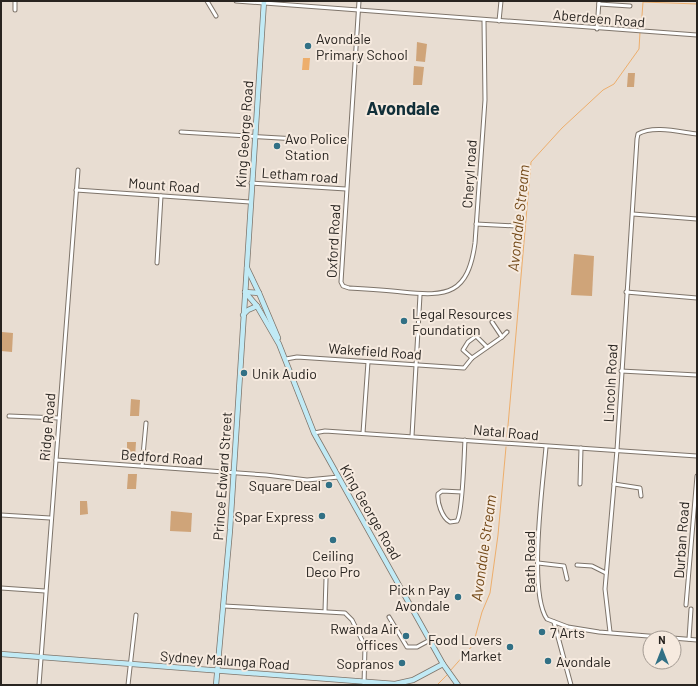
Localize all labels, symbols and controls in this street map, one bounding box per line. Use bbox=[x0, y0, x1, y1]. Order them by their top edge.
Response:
street label: Aberdeen Road bbox=[552, 6, 646, 30]
place label: Avondale Primary School bbox=[316, 30, 408, 63]
marker: Avondale Primary School bbox=[303, 41, 313, 51]
street label: King George Road bbox=[232, 80, 256, 188]
district label: Avondale bbox=[366, 97, 440, 119]
place label: Avo Police Station bbox=[285, 130, 347, 163]
street label: Cheryl road bbox=[458, 139, 480, 209]
marker: Avo Police Station bbox=[272, 141, 282, 151]
street label: Letham road bbox=[261, 164, 339, 186]
water label: Avondale Stream bbox=[503, 164, 533, 272]
street label: Mount Road bbox=[128, 174, 200, 196]
street label: Oxford Road bbox=[323, 204, 343, 278]
place label: Legal Resources Foundation bbox=[412, 305, 512, 338]
marker: Legal Resources Foundation bbox=[399, 316, 409, 326]
street label: Wakefield Road bbox=[328, 339, 422, 363]
street label: Lincoln Road bbox=[599, 343, 621, 423]
place label: Unik Audio bbox=[252, 365, 317, 382]
marker: Unik Audio bbox=[239, 368, 249, 378]
street label: Ridge Road bbox=[36, 392, 58, 462]
street label: Prince Edward Street bbox=[209, 411, 235, 541]
street label: Natal Road bbox=[472, 421, 540, 443]
street label: Bedford Road bbox=[120, 446, 204, 468]
street label: King George Road bbox=[337, 461, 405, 563]
place label: Square Deal bbox=[249, 477, 321, 494]
marker: Square Deal bbox=[324, 480, 334, 490]
water label: Avondale Stream bbox=[467, 494, 499, 602]
street label: Durban Road bbox=[670, 501, 692, 579]
place label: Spar Express bbox=[235, 508, 314, 525]
marker: Spar Express bbox=[317, 511, 327, 521]
street label: Bath Road bbox=[521, 531, 538, 593]
marker: Ceiling Deco Pro bbox=[328, 535, 338, 545]
place label: Ceiling Deco Pro bbox=[306, 547, 360, 580]
place label: Pick n Pay Avondale bbox=[389, 581, 451, 614]
marker: Pick n Pay Avondale bbox=[453, 592, 463, 602]
place label: Rwanda Air offices bbox=[330, 620, 398, 653]
place label: 7 Arts bbox=[550, 624, 585, 641]
marker: 7 Arts bbox=[537, 627, 547, 637]
north arrow bbox=[642, 630, 682, 670]
marker: Rwanda Air offices bbox=[401, 631, 411, 641]
place label: Food Lovers Market bbox=[428, 631, 502, 664]
text: N bbox=[658, 633, 666, 646]
marker: Food Lovers Market bbox=[505, 642, 515, 652]
street label: Sydney Malunga Road bbox=[160, 647, 290, 673]
place label: Avondale bbox=[556, 653, 611, 670]
place label: Sopranos bbox=[336, 655, 394, 672]
marker: Avondale bbox=[543, 656, 553, 666]
marker: Sopranos bbox=[397, 658, 407, 668]

